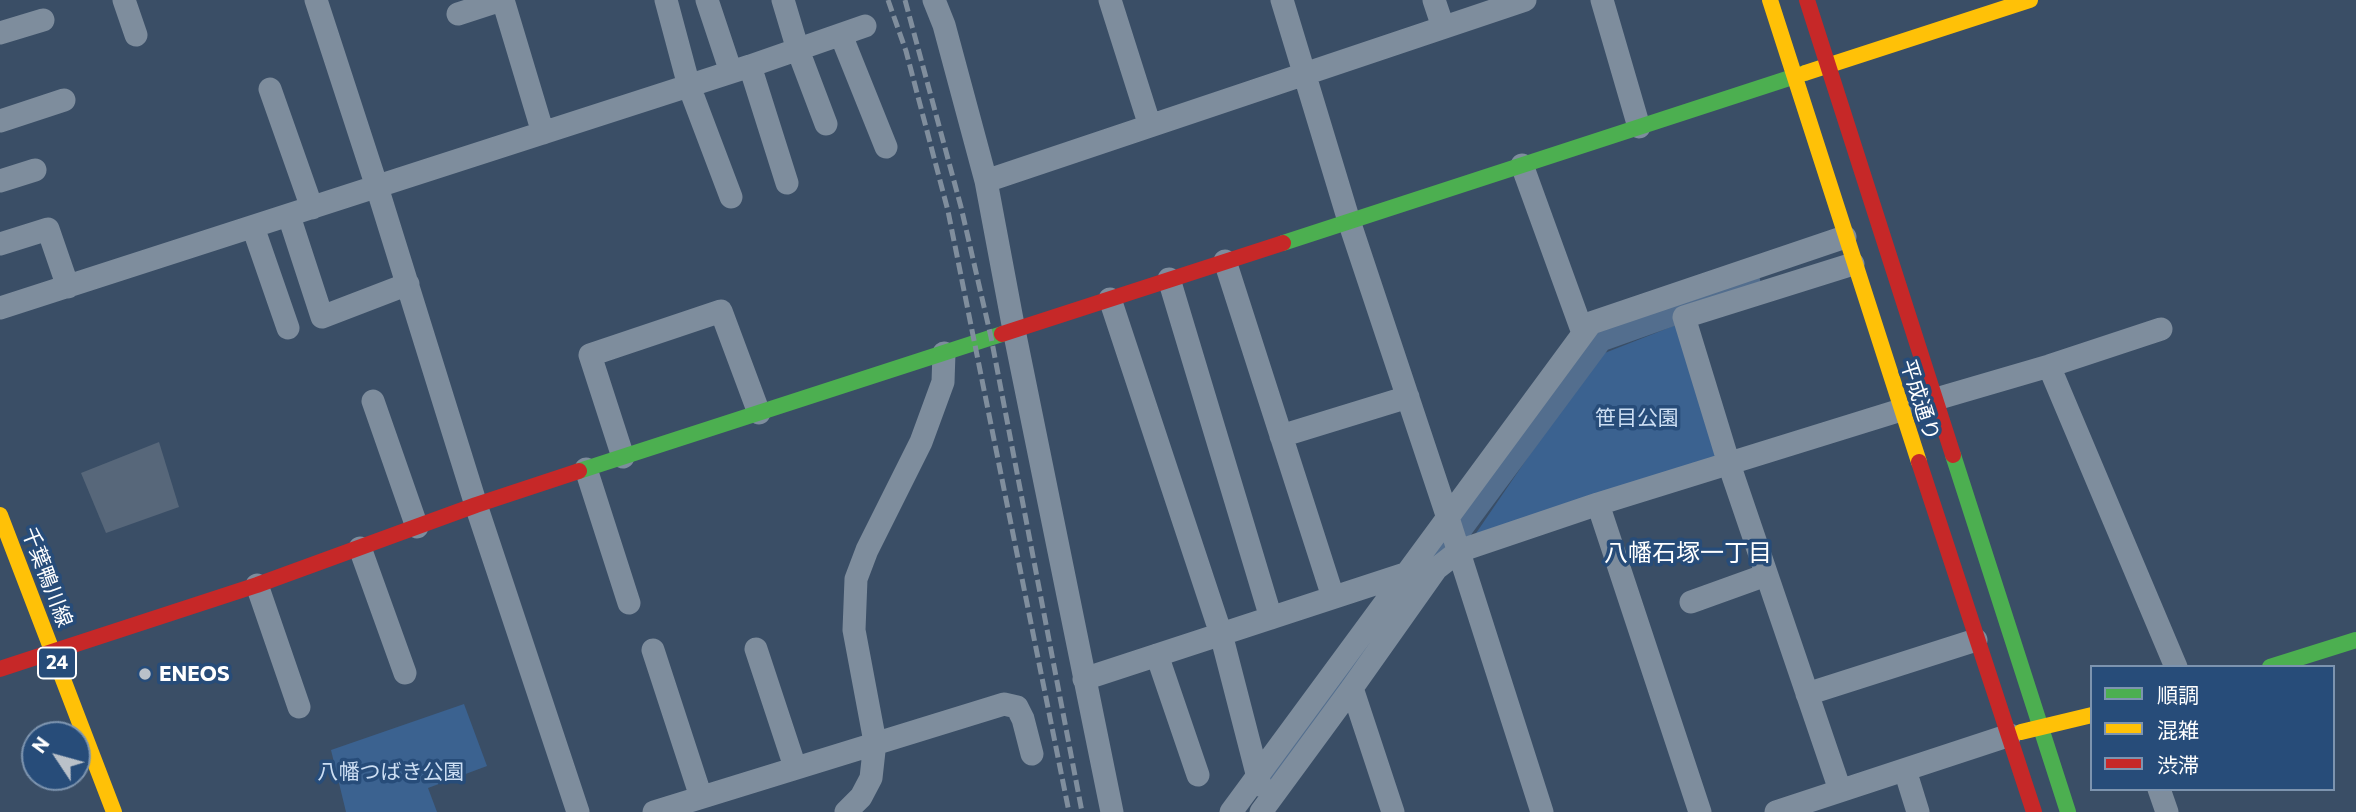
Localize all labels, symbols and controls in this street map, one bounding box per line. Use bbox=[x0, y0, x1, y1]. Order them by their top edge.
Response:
street label: 平成通り bbox=[1895, 356, 1945, 444]
park label: 笹目公園 bbox=[1595, 405, 1679, 431]
street label: 千葉鴨川線 bbox=[16, 523, 78, 631]
district label: 八幡石塚一丁目 bbox=[1604, 539, 1772, 567]
road number: 24 bbox=[38, 648, 76, 678]
place label: ENEOS bbox=[159, 661, 230, 687]
legend bbox=[2090, 665, 2335, 791]
marker: ENEOS bbox=[137, 666, 153, 682]
text: 順調 bbox=[2157, 682, 2199, 707]
text: 混雑 bbox=[2157, 717, 2199, 742]
north arrow bbox=[21, 721, 91, 791]
text: N bbox=[27, 732, 54, 757]
text: 渋滞 bbox=[2157, 752, 2199, 777]
park label: 八幡つばき公園 bbox=[318, 759, 464, 785]

